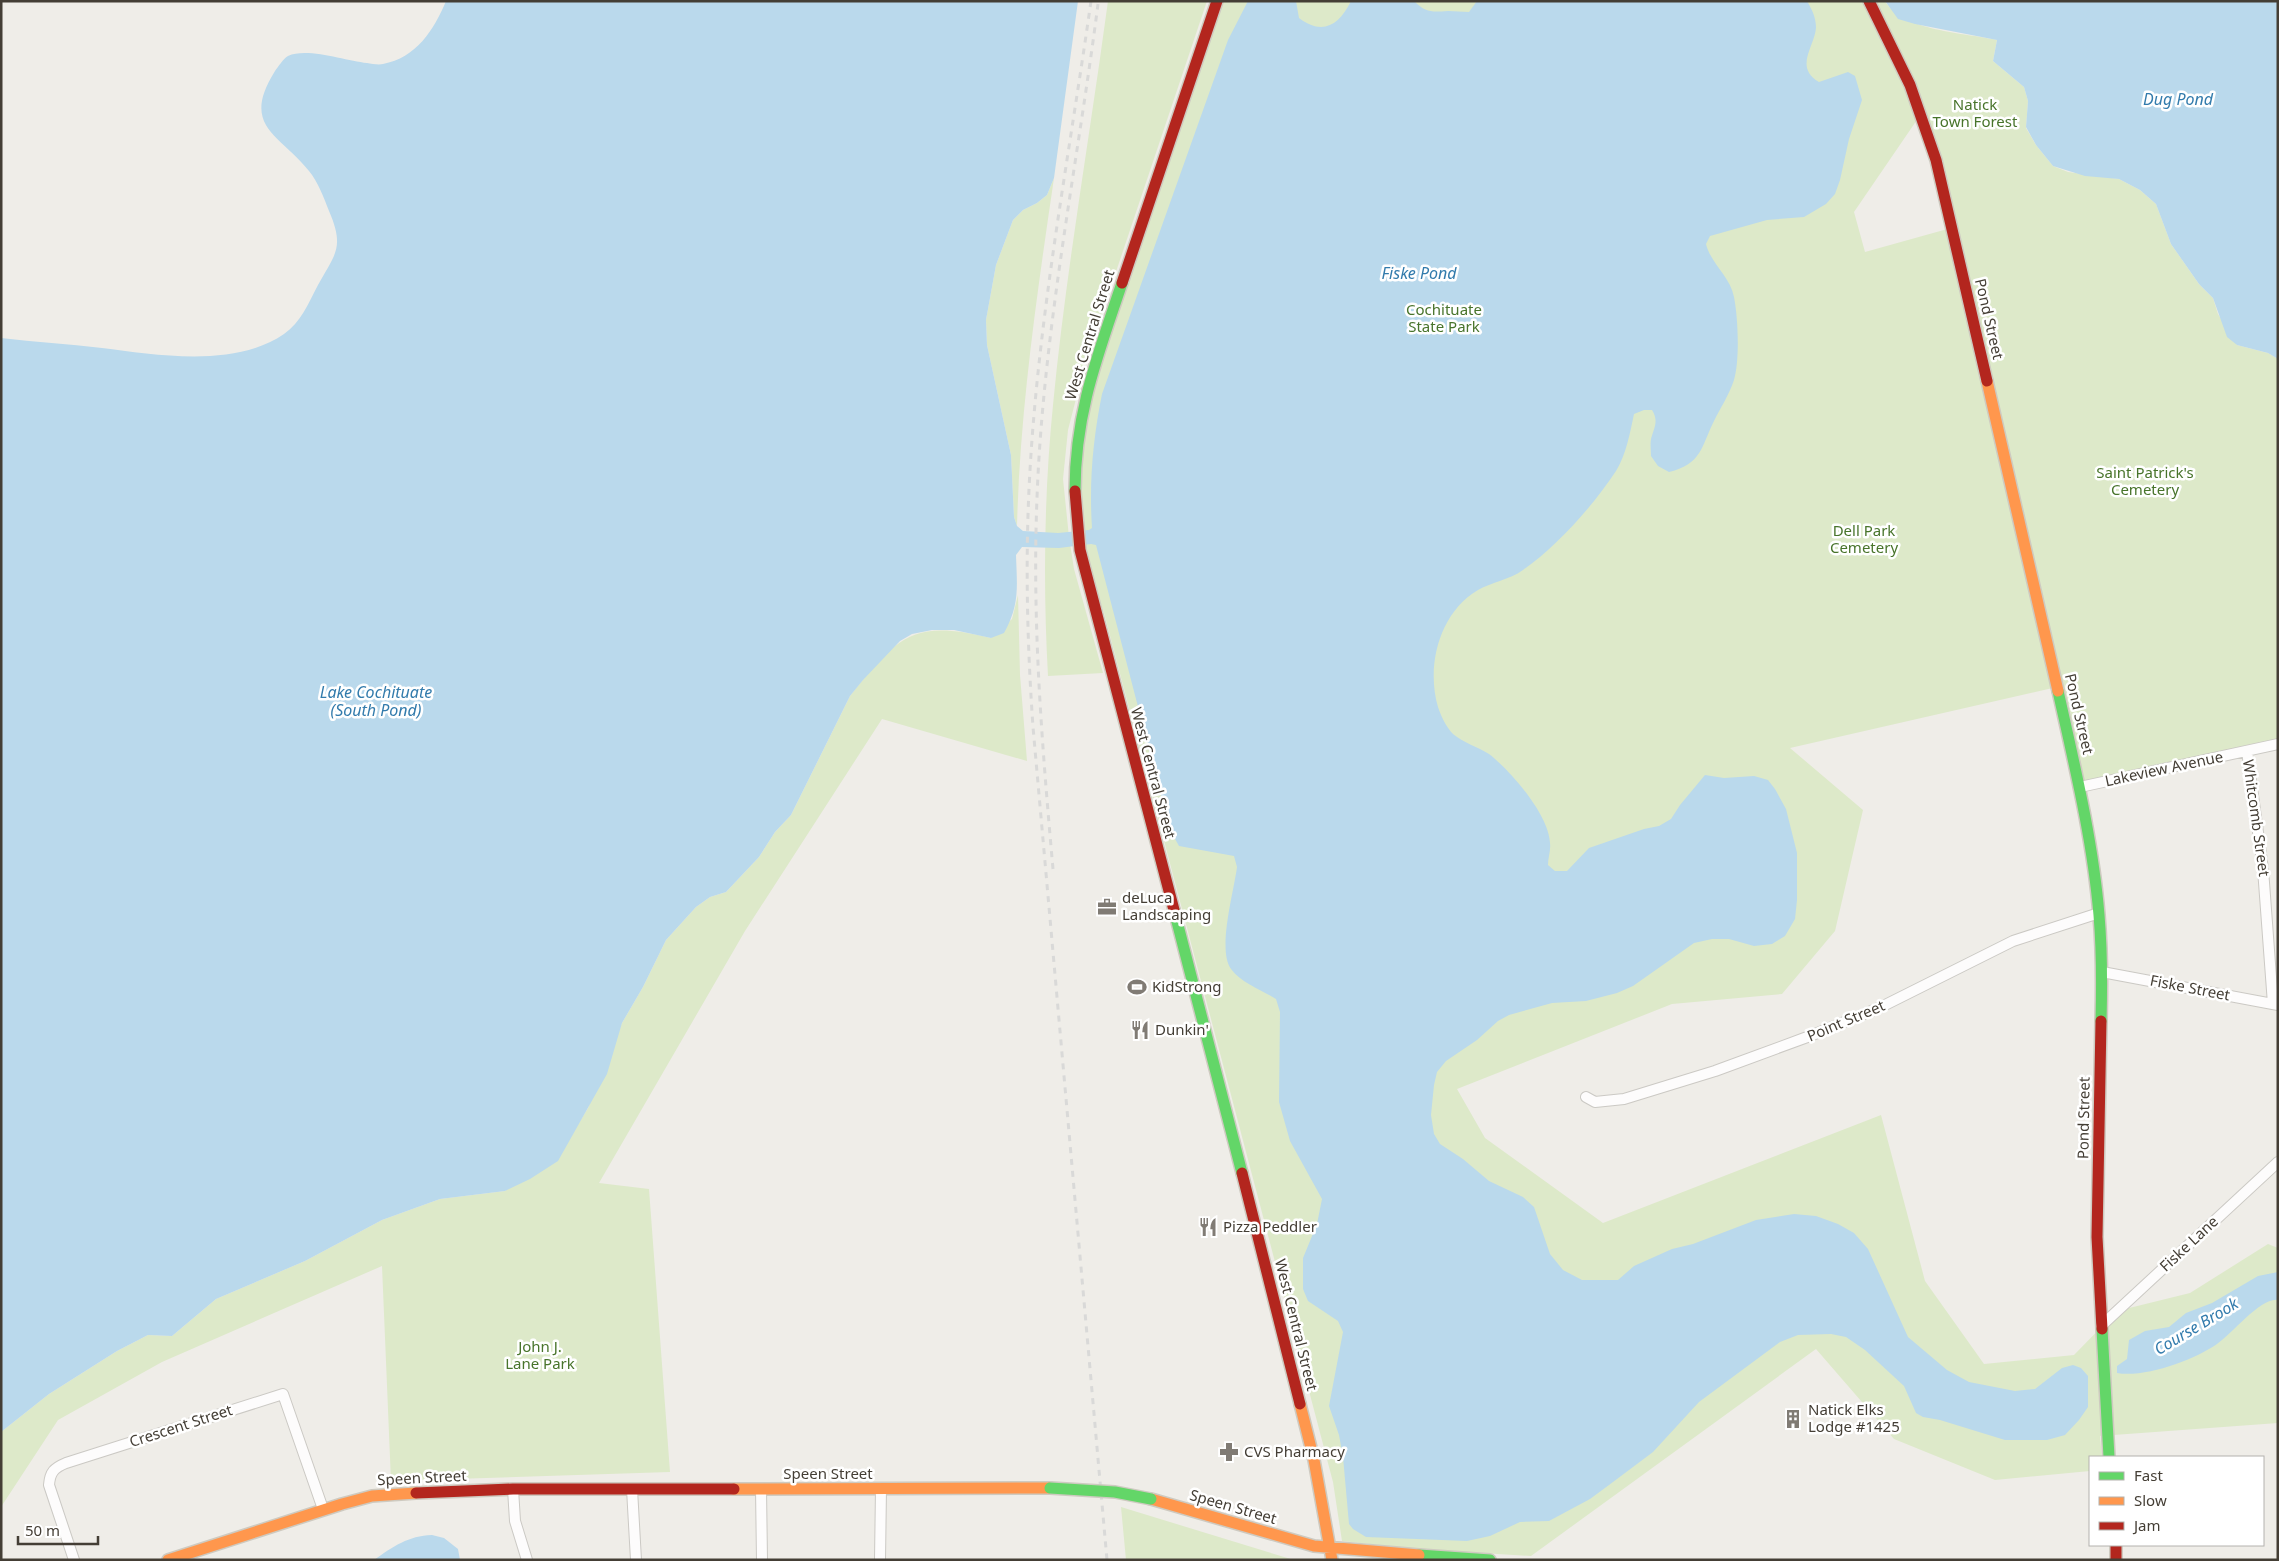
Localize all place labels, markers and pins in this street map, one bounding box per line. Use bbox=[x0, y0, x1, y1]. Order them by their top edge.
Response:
place label: deLuca Landscaping bbox=[1122, 887, 1211, 924]
office icon: deLuca Landscaping bbox=[1096, 896, 1118, 918]
sports icon: KidStrong bbox=[1126, 976, 1148, 998]
place label: KidStrong bbox=[1152, 976, 1222, 996]
restaurant icon: Dunkin' bbox=[1129, 1019, 1151, 1041]
place label: Dunkin' bbox=[1155, 1019, 1209, 1039]
restaurant icon: Pizza Peddler bbox=[1197, 1216, 1219, 1238]
place label: Pizza Peddler bbox=[1223, 1216, 1317, 1236]
place label: Natick Elks Lodge #1425 bbox=[1808, 1399, 1900, 1436]
building icon: Natick Elks Lodge #1425 bbox=[1782, 1408, 1804, 1430]
pharmacy icon: CVS Pharmacy bbox=[1218, 1441, 1240, 1463]
place label: CVS Pharmacy bbox=[1244, 1441, 1345, 1461]

